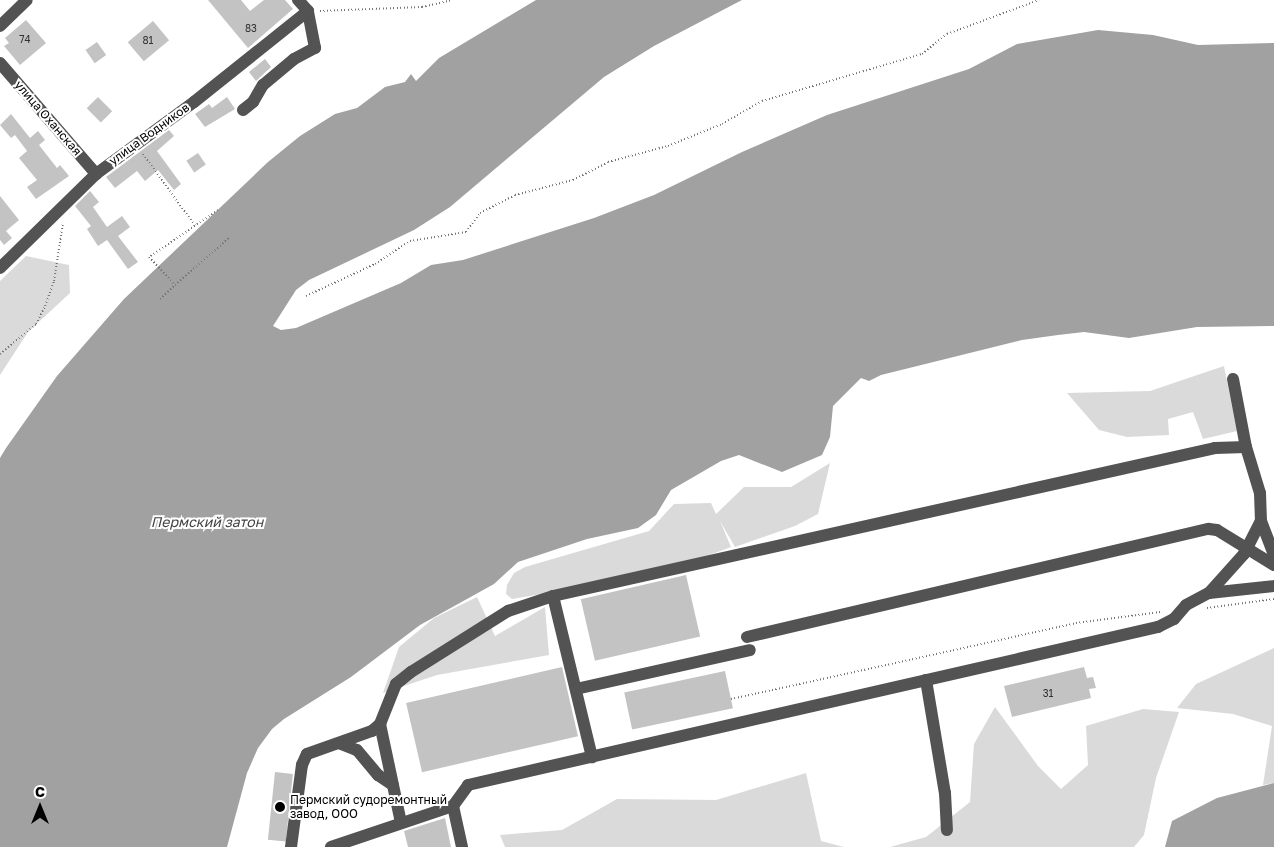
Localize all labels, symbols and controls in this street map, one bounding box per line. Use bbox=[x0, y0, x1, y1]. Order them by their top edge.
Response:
house number: 83 bbox=[245, 23, 257, 35]
house number: 74 bbox=[19, 34, 31, 46]
house number: 81 bbox=[143, 35, 153, 47]
street label: улица Оханская bbox=[12, 78, 84, 158]
street label: улица Водников bbox=[106, 100, 192, 168]
water label: Пермский затон bbox=[151, 514, 263, 530]
house number: 31 bbox=[1043, 688, 1053, 700]
north arrow bbox=[15, 782, 65, 832]
text: С bbox=[35, 783, 45, 800]
place label: Пермский судоремонтный завод, ООО bbox=[290, 793, 447, 821]
marker: Пермский судоремонтный завод, ООО bbox=[274, 801, 286, 813]

